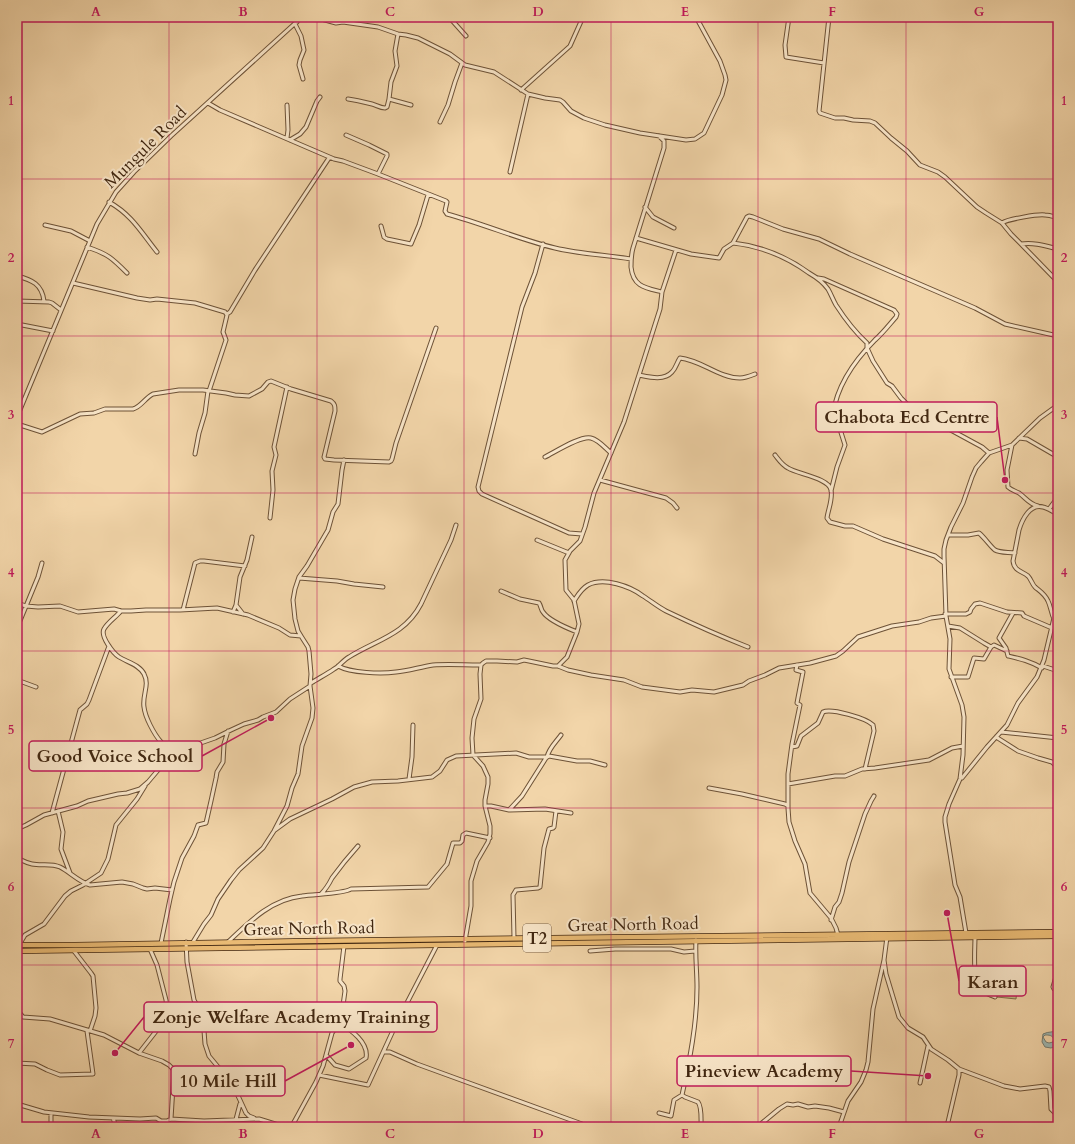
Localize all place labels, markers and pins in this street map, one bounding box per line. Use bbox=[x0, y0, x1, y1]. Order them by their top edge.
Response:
callout: Chabota Ecd Centre bbox=[816, 402, 997, 432]
callout: Good Voice School bbox=[29, 741, 202, 771]
callout: Karan bbox=[959, 966, 1026, 996]
callout: Zonje Welfare Academy Training bbox=[144, 1002, 437, 1032]
callout: Pineview Academy bbox=[677, 1056, 851, 1086]
callout: 10 Mile Hill bbox=[171, 1066, 285, 1096]

